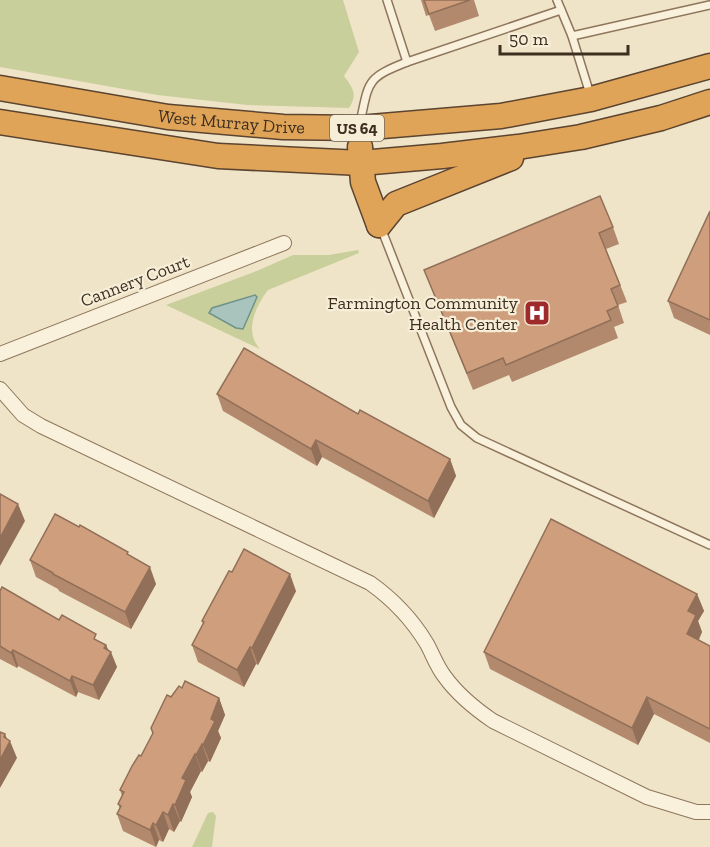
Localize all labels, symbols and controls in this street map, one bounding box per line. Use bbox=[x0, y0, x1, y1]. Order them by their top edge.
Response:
scale bar bbox=[500, 18, 628, 56]
text: 50 m bbox=[509, 28, 549, 50]
street label: West Murray Drive bbox=[156, 104, 305, 138]
road number: US 64 bbox=[330, 115, 384, 141]
street label: Cannery Court bbox=[77, 250, 193, 312]
place label: Farmington Community Health Center bbox=[328, 292, 519, 335]
hospital icon: Farmington Community Health Center bbox=[522, 298, 552, 328]

